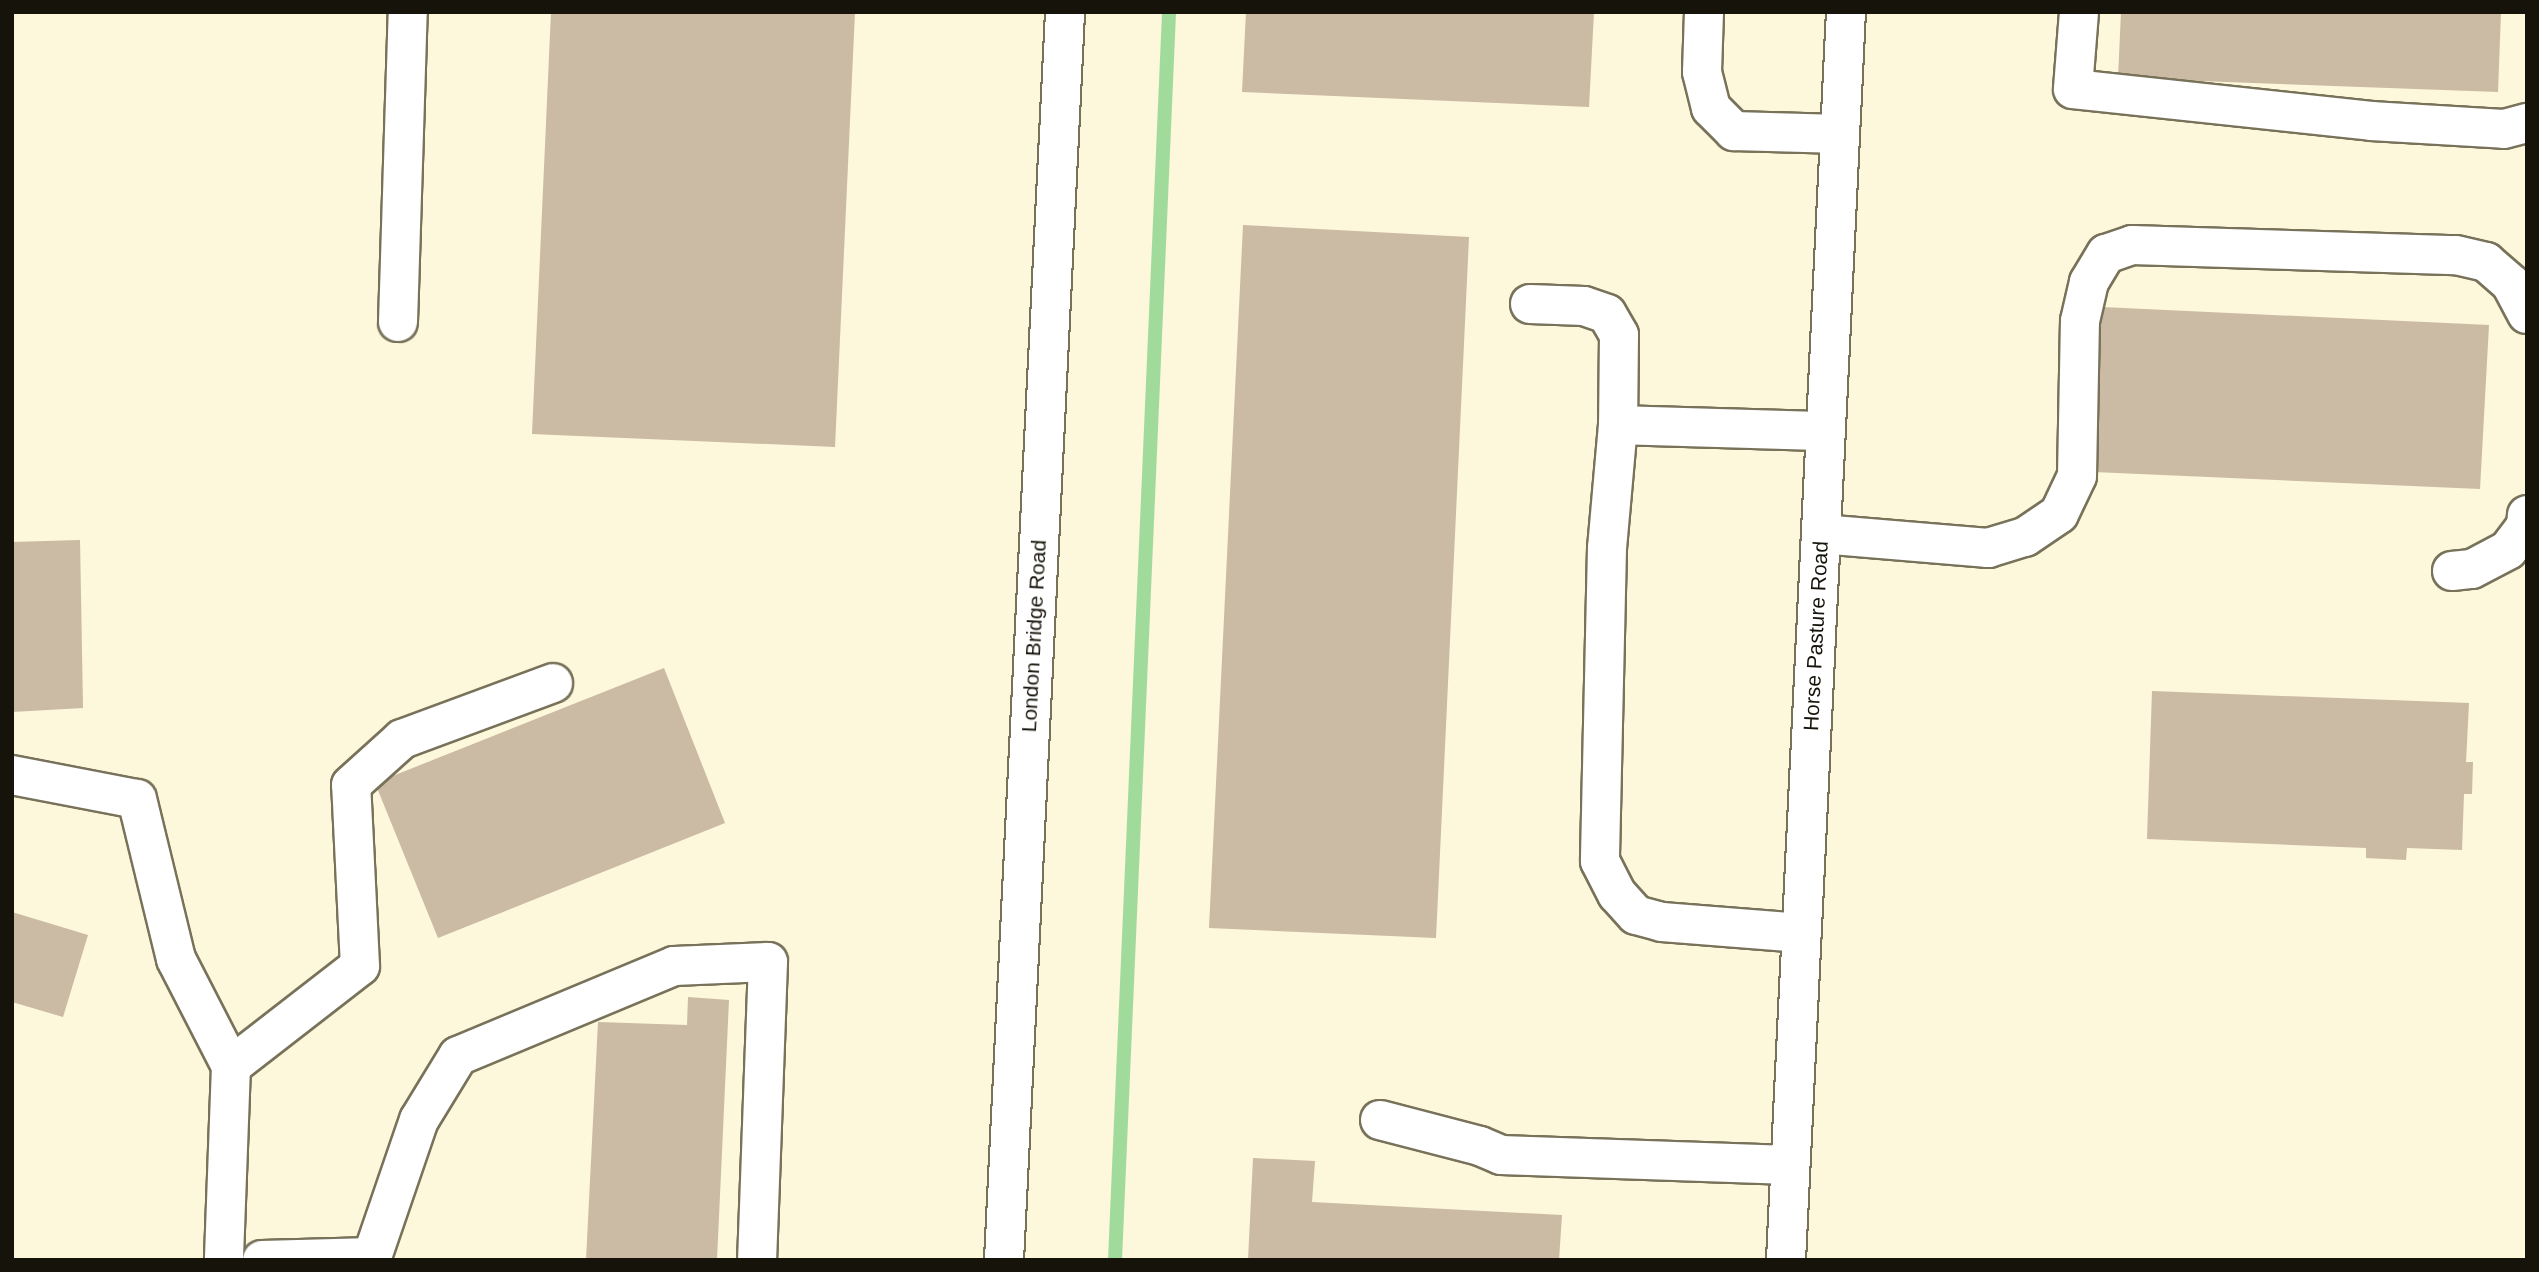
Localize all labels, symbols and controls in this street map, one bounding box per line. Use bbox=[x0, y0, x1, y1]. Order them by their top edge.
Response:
street label: London Bridge Road bbox=[1016, 539, 1052, 733]
street label: Horse Pasture Road bbox=[1798, 540, 1834, 732]

